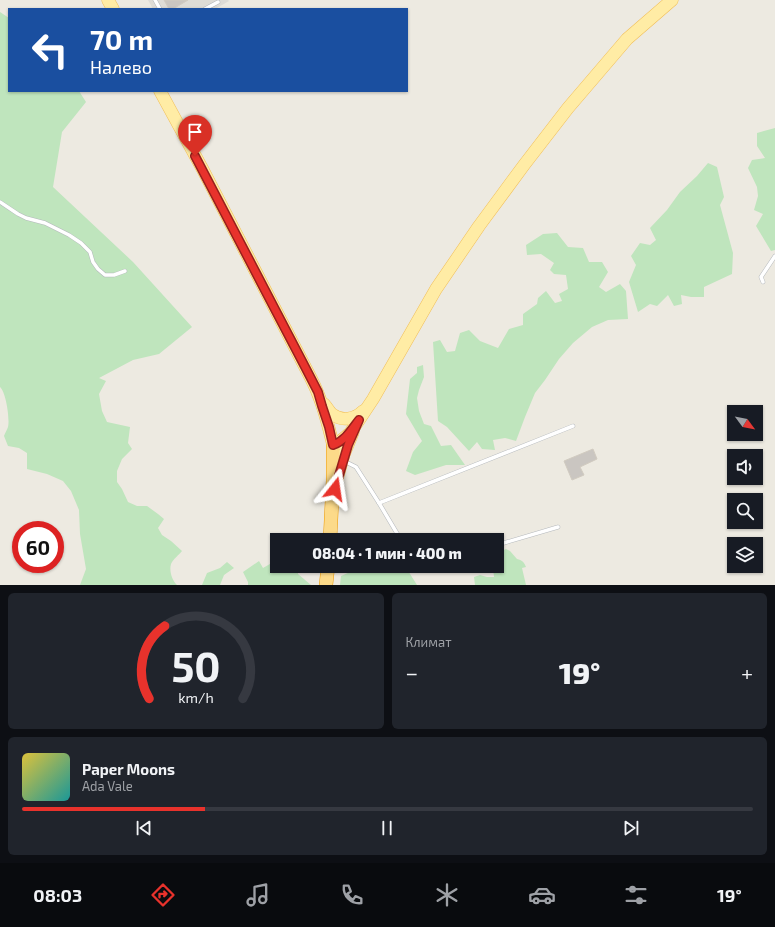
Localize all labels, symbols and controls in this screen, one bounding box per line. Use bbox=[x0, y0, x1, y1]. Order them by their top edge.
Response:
text: 70 m bbox=[90, 22, 153, 56]
icon: left bbox=[24, 24, 76, 76]
text: Налево bbox=[90, 56, 152, 78]
pin bbox=[178, 115, 212, 156]
icon: arrive bbox=[184, 121, 206, 143]
north arrow bbox=[727, 405, 763, 441]
map controls bbox=[727, 405, 763, 573]
button: sound bbox=[727, 449, 763, 485]
position arrow bbox=[314, 468, 356, 510]
button: search bbox=[727, 493, 763, 529]
speed limit sign: 60 bbox=[12, 521, 64, 573]
button: layers bbox=[727, 537, 763, 573]
text: 08:04 · 1 мин · 400 m bbox=[312, 544, 462, 562]
text: Климат bbox=[406, 634, 452, 650]
text: 50 bbox=[171, 640, 220, 690]
text: 19° bbox=[559, 654, 600, 690]
text: − bbox=[406, 659, 418, 685]
text: + bbox=[741, 659, 753, 685]
text: km/h bbox=[178, 689, 213, 706]
text: Paper Moons bbox=[82, 760, 175, 778]
text: Ada Vale bbox=[82, 778, 133, 794]
icon: previous bbox=[133, 817, 155, 839]
icon: pause bbox=[376, 817, 398, 839]
icon: next bbox=[620, 817, 642, 839]
icon: directions bbox=[149, 881, 177, 909]
icon: music bbox=[244, 881, 272, 909]
icon: phone bbox=[338, 881, 366, 909]
icon: climate bbox=[433, 881, 461, 909]
icon: car bbox=[528, 881, 556, 909]
icon: filters bbox=[622, 881, 650, 909]
text: 08:03 bbox=[33, 884, 82, 906]
text: 19° bbox=[717, 884, 742, 906]

